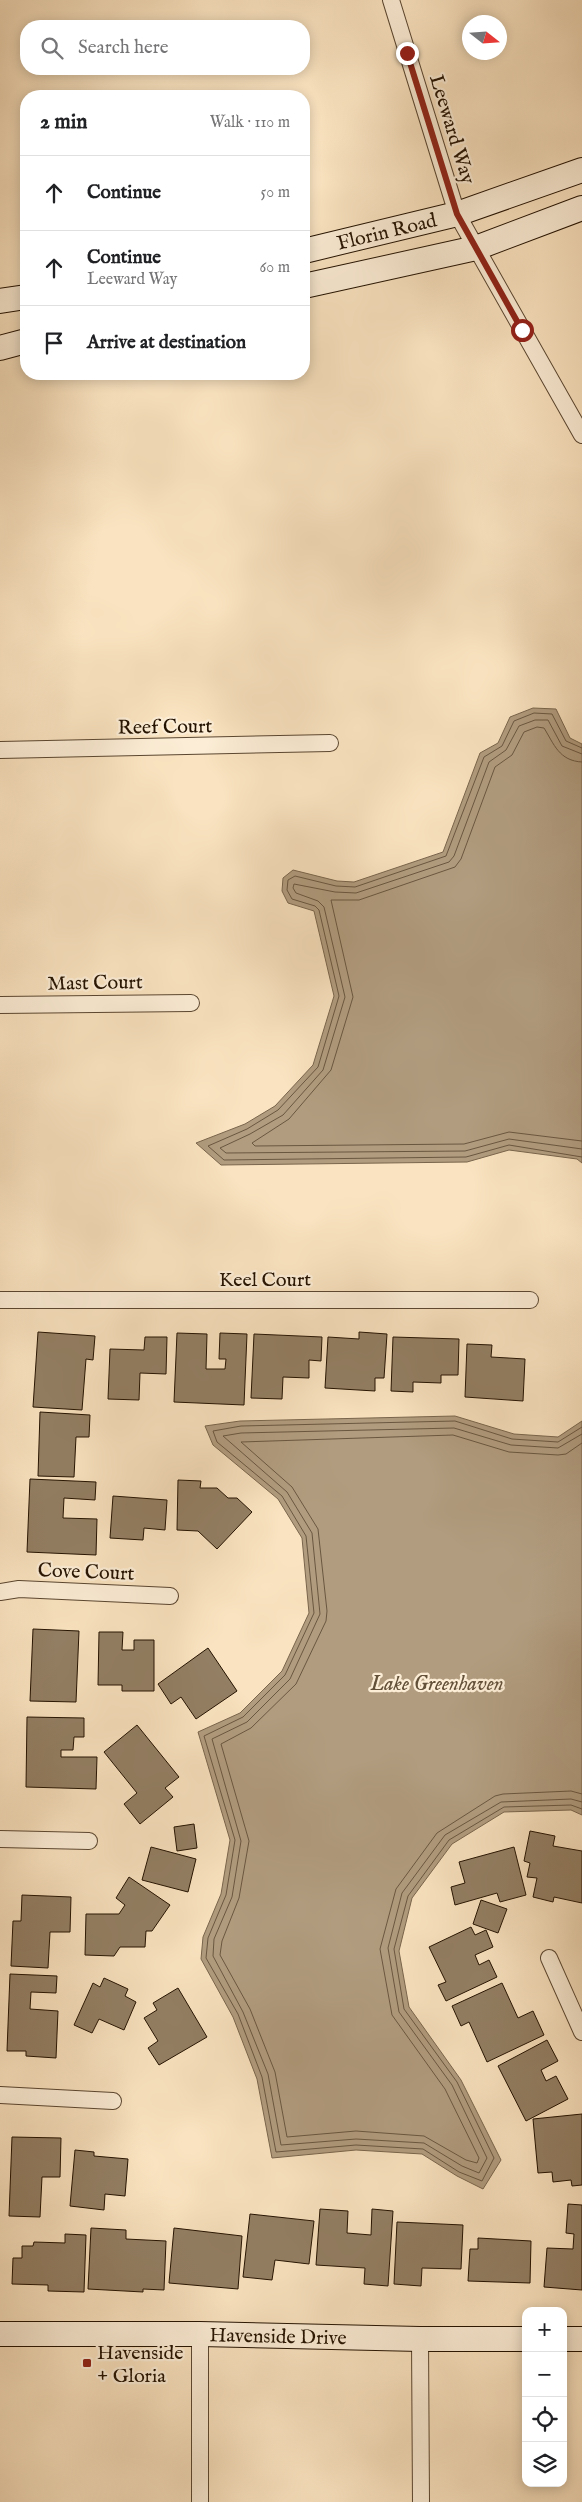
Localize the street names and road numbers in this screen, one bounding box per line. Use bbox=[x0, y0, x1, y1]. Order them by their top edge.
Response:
street label: Leeward Way bbox=[423, 72, 480, 187]
street label: Florin Road bbox=[335, 208, 440, 257]
street label: Reef Court bbox=[117, 714, 213, 741]
street label: Mast Court bbox=[47, 970, 143, 997]
street label: Keel Court bbox=[219, 1268, 311, 1293]
street label: Cove Court bbox=[37, 1558, 135, 1587]
street label: Havenside Drive bbox=[209, 2323, 347, 2351]

